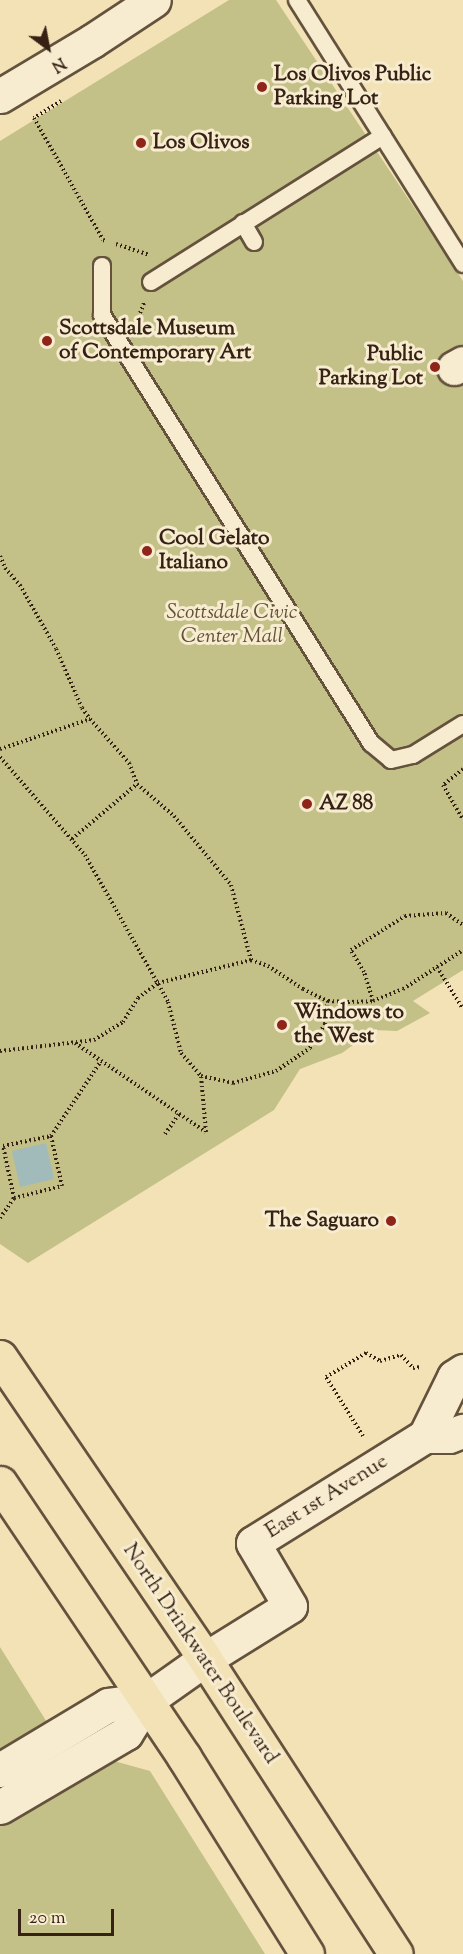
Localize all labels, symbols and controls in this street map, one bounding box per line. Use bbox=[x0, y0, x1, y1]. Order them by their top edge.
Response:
north arrow bbox=[18, 18, 78, 78]
text: N bbox=[46, 51, 69, 77]
place label: Los Olivos Public Parking Lot bbox=[274, 62, 431, 112]
marker: Los Olivos Public Parking Lot bbox=[255, 80, 269, 94]
place label: Los Olivos bbox=[153, 130, 250, 156]
marker: Los Olivos bbox=[134, 136, 148, 150]
place label: Scottsdale Museum of Contemporary Art bbox=[59, 316, 251, 366]
marker: Scottsdale Museum of Contemporary Art bbox=[40, 334, 54, 348]
place label: Public Parking Lot bbox=[319, 342, 423, 392]
marker: Public Parking Lot bbox=[428, 360, 442, 374]
place label: Cool Gelato Italiano bbox=[159, 526, 269, 576]
marker: Cool Gelato Italiano bbox=[140, 544, 154, 558]
park label: Scottsdale Civic Center Mall bbox=[166, 600, 298, 650]
place label: AZ 88 bbox=[319, 791, 373, 817]
marker: AZ 88 bbox=[300, 797, 314, 811]
place label: Windows to the West bbox=[294, 1000, 404, 1050]
marker: Windows to the West bbox=[275, 1018, 289, 1032]
place label: The Saguaro bbox=[265, 1208, 379, 1234]
marker: The Saguaro bbox=[384, 1214, 398, 1228]
street label: East 1st Avenue bbox=[261, 1449, 393, 1545]
street label: North Drinkwater Boulevard bbox=[117, 1539, 283, 1769]
scale bar bbox=[21, 1897, 117, 1935]
text: 20 m bbox=[29, 1906, 66, 1932]

